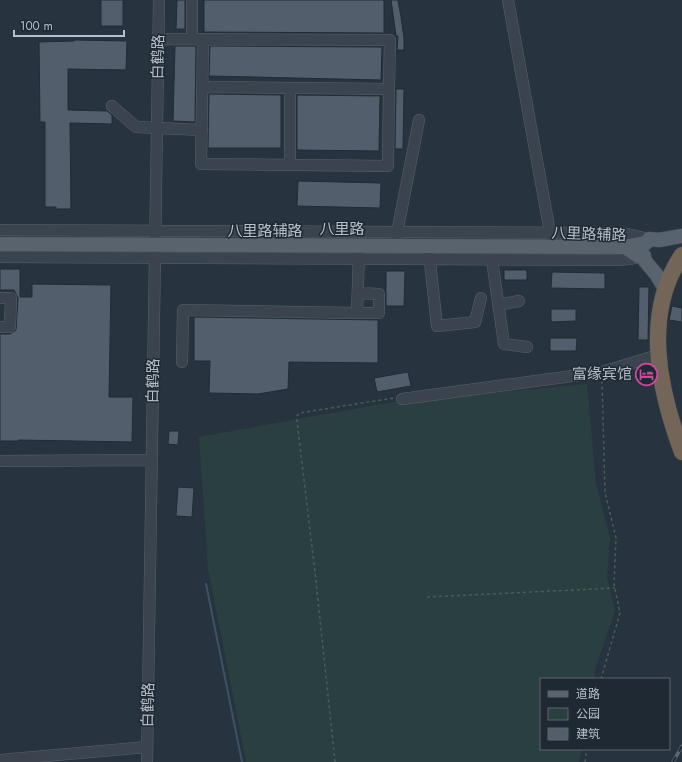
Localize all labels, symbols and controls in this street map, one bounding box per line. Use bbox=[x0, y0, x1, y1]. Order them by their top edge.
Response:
scale bar bbox=[14, 12, 124, 38]
text: 100 m bbox=[20, 17, 53, 35]
street label: 白鹤路 bbox=[147, 34, 169, 80]
street label: 八里路 bbox=[319, 218, 365, 240]
street label: 八里路辅路 bbox=[227, 220, 303, 242]
street label: 八里路辅路 bbox=[551, 222, 627, 246]
street label: 白鹤路 bbox=[142, 358, 164, 404]
hotel icon: 富缘宾馆 bbox=[634, 361, 660, 387]
place label: 富缘宾馆 bbox=[572, 363, 632, 385]
legend bbox=[540, 678, 670, 750]
street label: 白鹤路 bbox=[137, 682, 159, 728]
text: 道路 bbox=[576, 685, 600, 703]
text: 公园 bbox=[576, 705, 600, 723]
text: 建筑 bbox=[576, 725, 600, 743]

